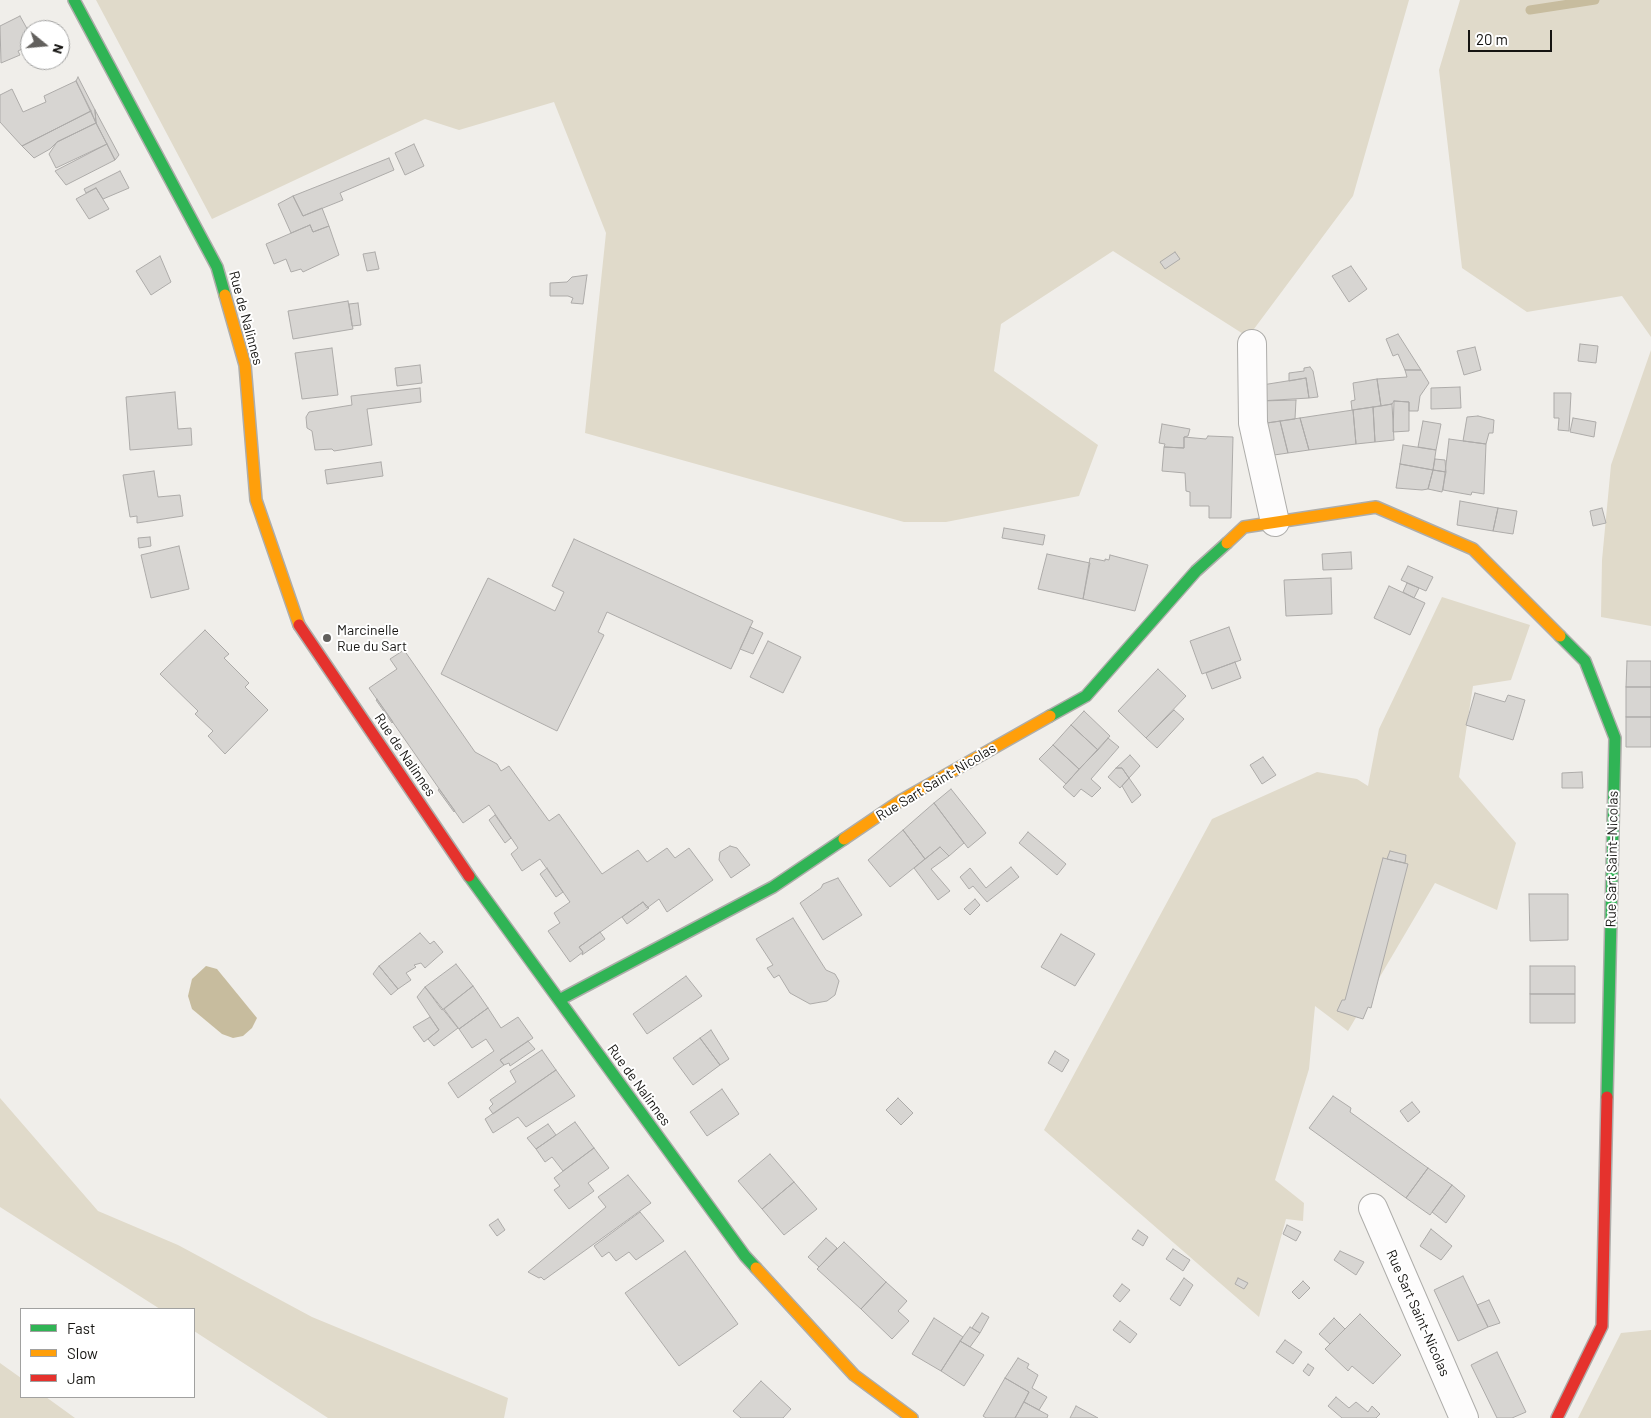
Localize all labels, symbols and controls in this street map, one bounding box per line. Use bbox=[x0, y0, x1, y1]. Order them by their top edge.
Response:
north arrow bbox=[20, 20, 70, 70]
scale bar bbox=[1471, 20, 1555, 52]
text: 20 m bbox=[1476, 30, 1508, 48]
text: N bbox=[49, 42, 68, 56]
street label: Rue de Nalinnes bbox=[225, 269, 267, 367]
place label: Marcinelle Rue du Sart bbox=[337, 622, 407, 654]
marker: Marcinelle Rue du Sart bbox=[321, 632, 333, 644]
street label: Rue de Nalinnes bbox=[371, 710, 439, 800]
street label: Rue Sart Saint-Nicolas bbox=[873, 740, 999, 824]
street label: Rue Sart Saint-Nicolas bbox=[1602, 791, 1622, 927]
street label: Rue de Nalinnes bbox=[604, 1041, 674, 1129]
street label: Rue Sart Saint-Nicolas bbox=[1383, 1247, 1453, 1379]
legend bbox=[20, 1308, 195, 1398]
text: Fast bbox=[67, 1319, 95, 1337]
text: Slow bbox=[67, 1344, 98, 1362]
text: Jam bbox=[67, 1369, 96, 1387]

